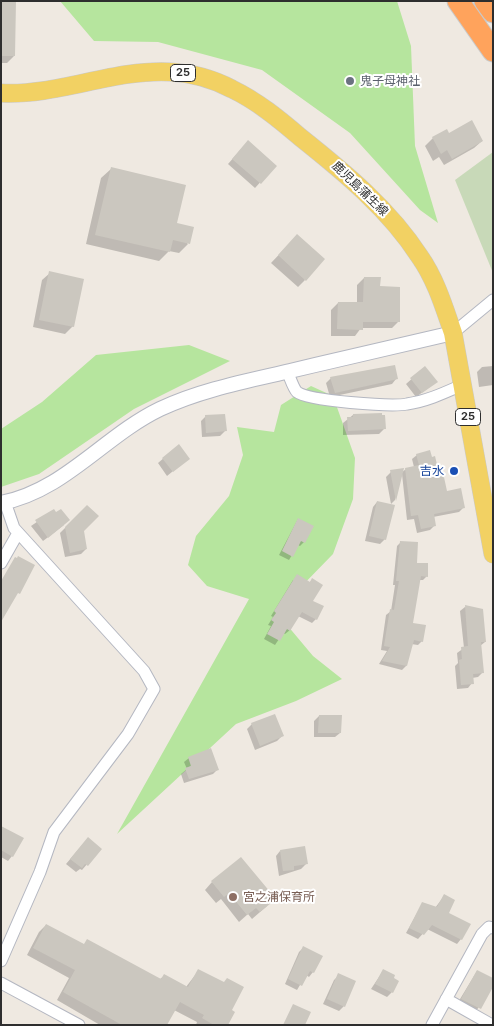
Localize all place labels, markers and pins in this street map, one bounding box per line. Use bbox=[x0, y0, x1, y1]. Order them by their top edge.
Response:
place label: 鬼子母神社 bbox=[360, 74, 420, 88]
marker: 鬼子母神社 bbox=[344, 75, 356, 87]
place label: 吉水 bbox=[420, 464, 444, 478]
marker: 吉水 bbox=[448, 465, 460, 477]
place label: 宮之浦保育所 bbox=[243, 890, 315, 904]
marker: 宮之浦保育所 bbox=[227, 891, 239, 903]

